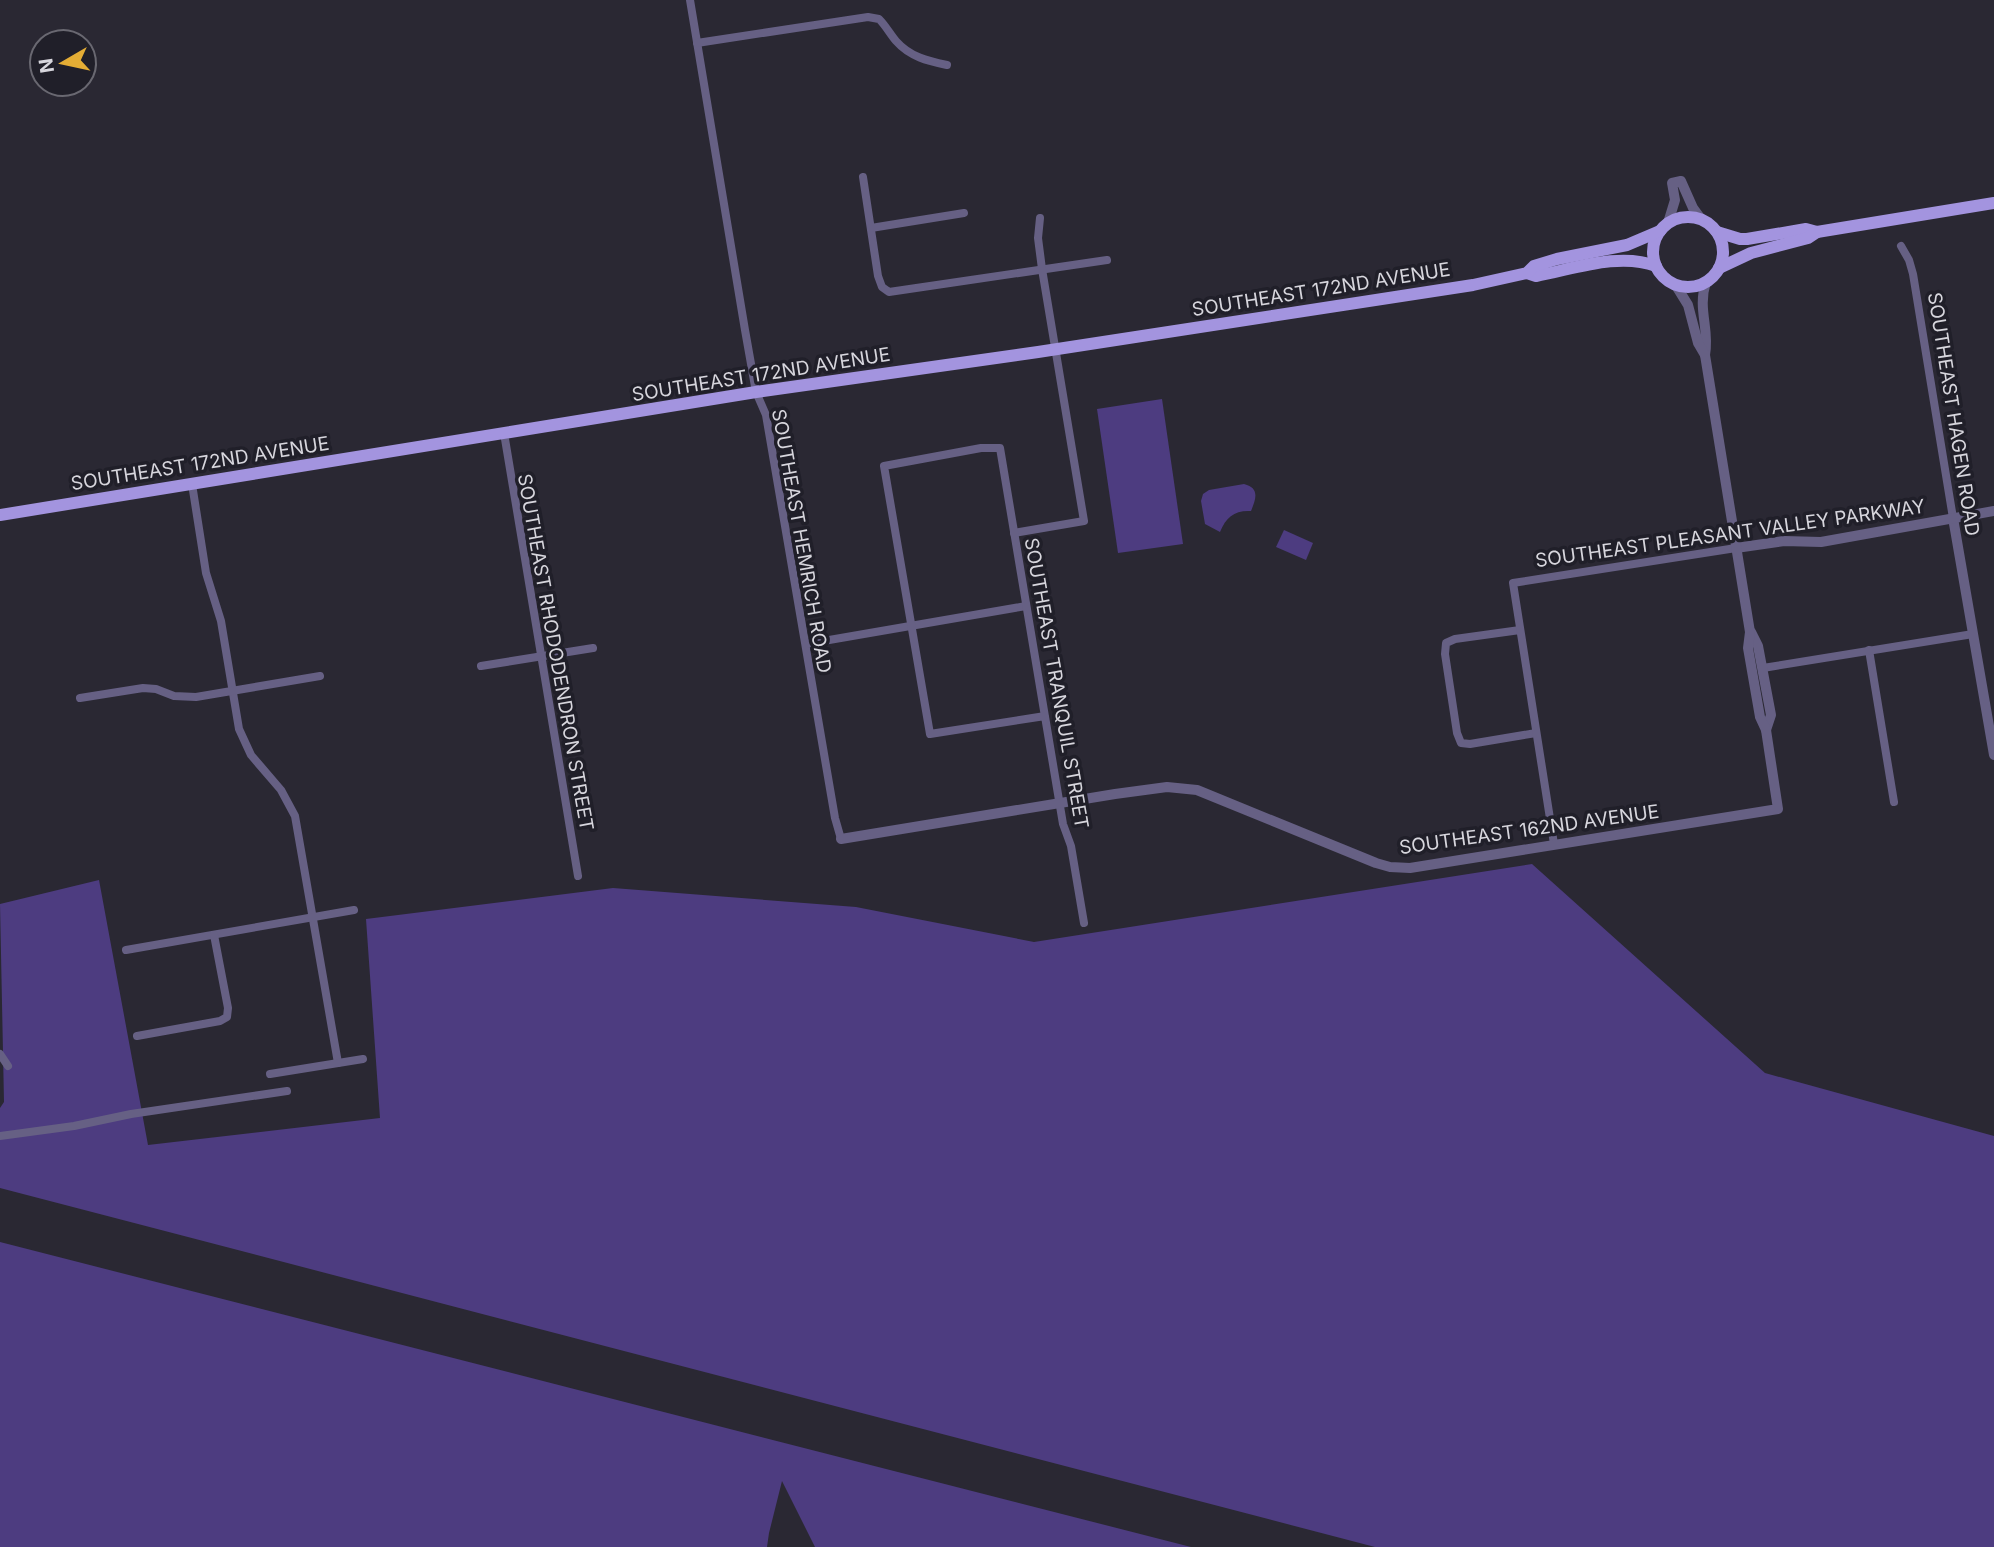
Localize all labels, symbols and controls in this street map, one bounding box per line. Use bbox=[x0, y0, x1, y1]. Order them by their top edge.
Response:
north arrow bbox=[28, 28, 98, 98]
text: N bbox=[34, 57, 59, 75]
street label: SOUTHEAST 172ND AVENUE bbox=[1190, 258, 1452, 321]
street label: SOUTHEAST HAGEN ROAD bbox=[1923, 291, 1984, 538]
street label: SOUTHEAST 172ND AVENUE bbox=[630, 343, 892, 406]
street label: SOUTHEAST HEMRICH ROAD bbox=[767, 407, 836, 675]
street label: SOUTHEAST 172ND AVENUE bbox=[69, 432, 331, 495]
street label: SOUTHEAST RHODODENDRON STREET bbox=[513, 472, 598, 832]
street label: SOUTHEAST PLEASANT VALLEY PARKWAY bbox=[1534, 495, 1927, 572]
street label: SOUTHEAST TRANQUIL STREET bbox=[1020, 536, 1093, 830]
street label: SOUTHEAST 162ND AVENUE bbox=[1398, 800, 1661, 859]

